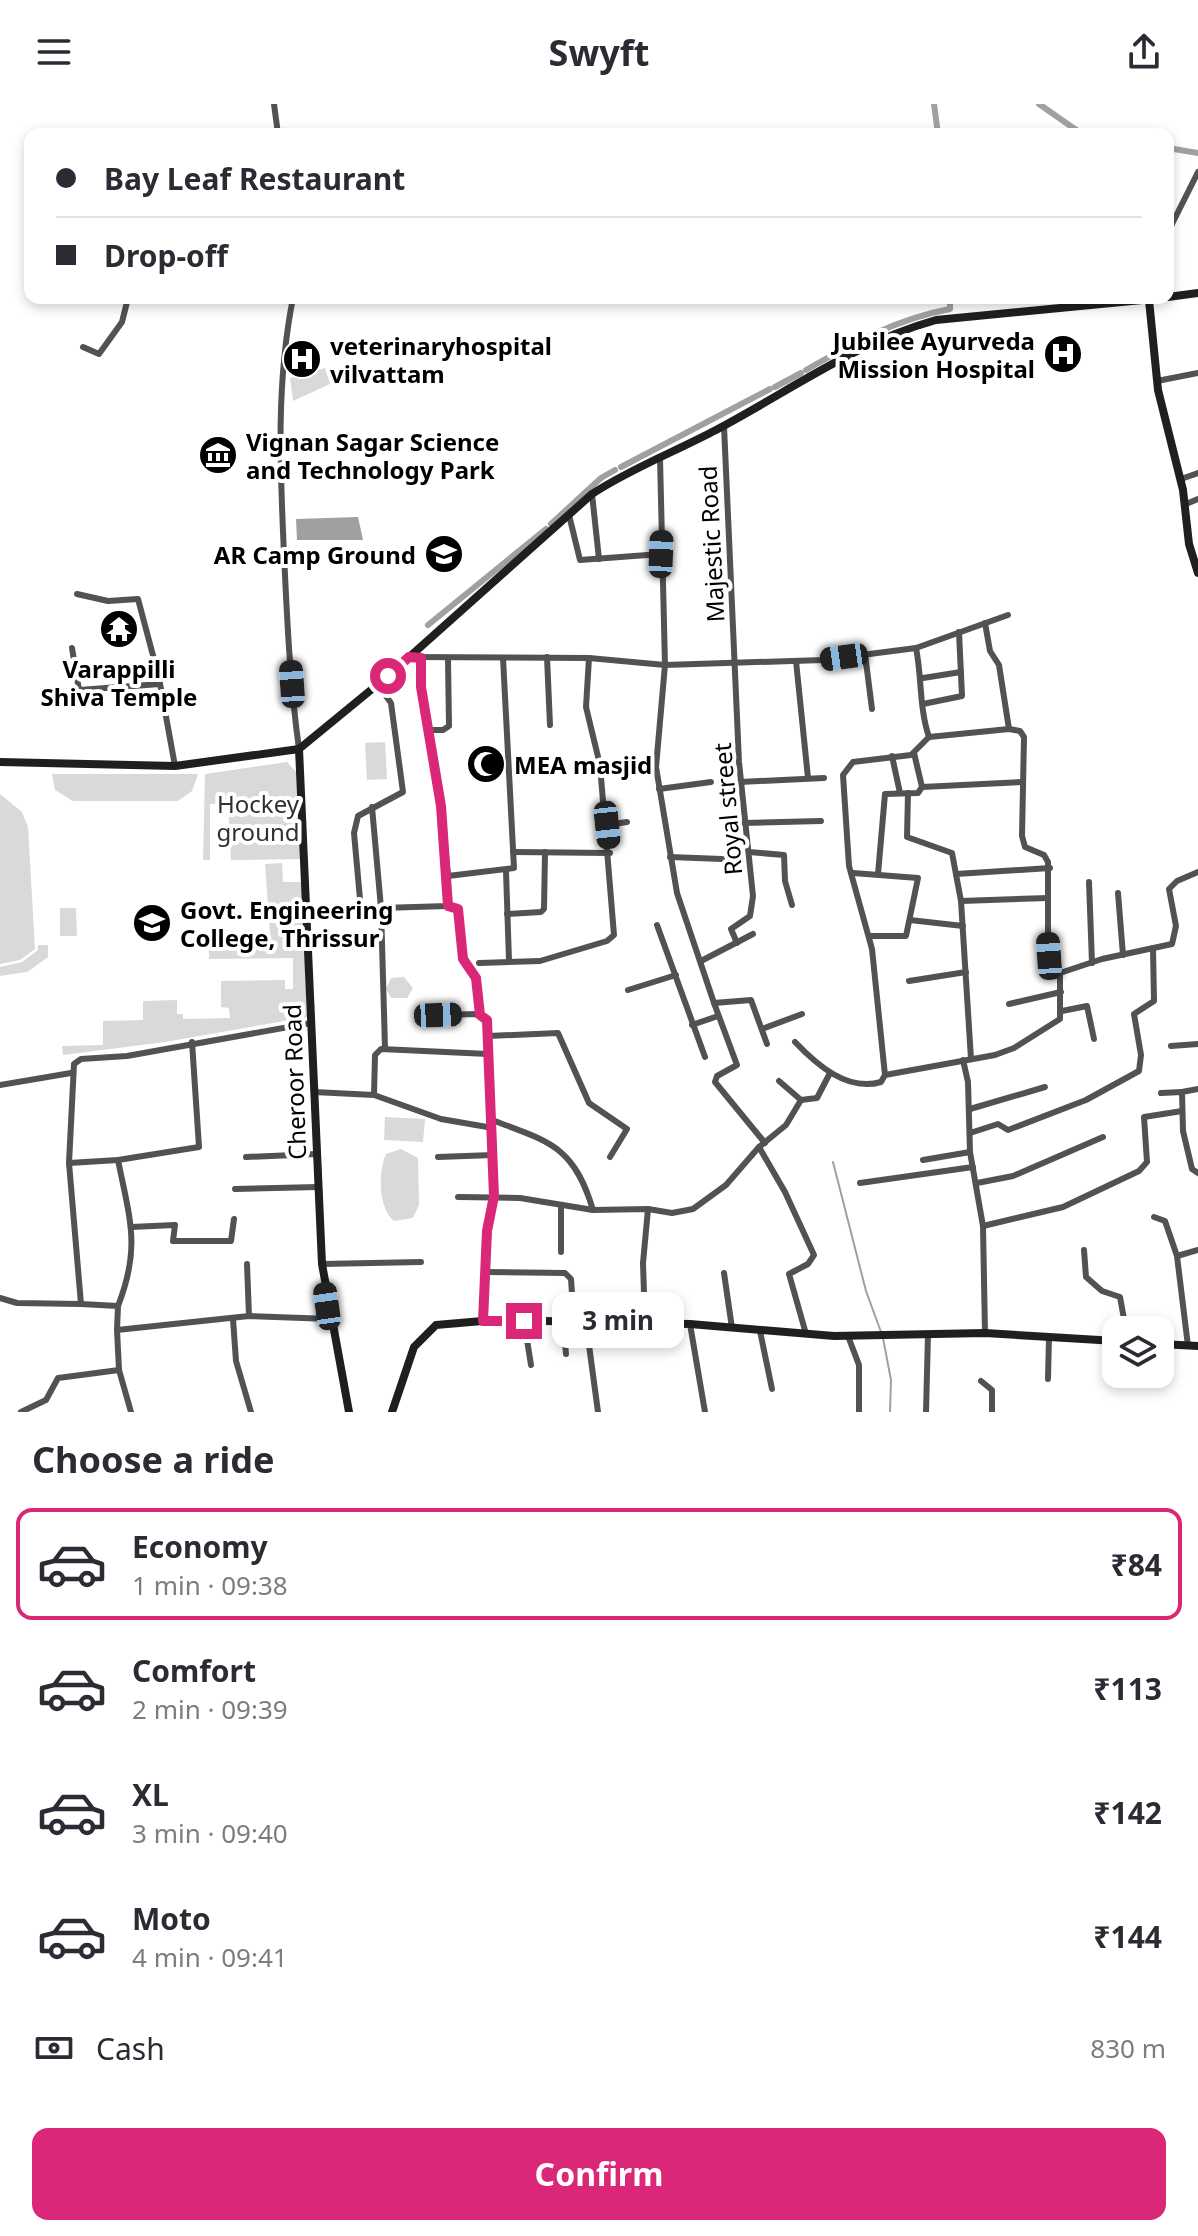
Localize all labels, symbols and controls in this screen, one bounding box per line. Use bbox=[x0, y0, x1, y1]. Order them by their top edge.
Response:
text: Swyft bbox=[549, 28, 649, 77]
icon: menu bbox=[32, 30, 76, 74]
icon: share bbox=[1122, 30, 1166, 74]
text: Bay Leaf Restaurant bbox=[104, 158, 405, 199]
text: Drop-off bbox=[104, 235, 228, 276]
place label: Jubilee Ayurveda Mission Hospital bbox=[831, 324, 1035, 385]
place label: veterinaryhospital vilvattam bbox=[330, 329, 552, 390]
hospital icon: Jubilee Ayurveda Mission Hospital bbox=[1042, 333, 1084, 375]
hospital icon: veterinaryhospital vilvattam bbox=[281, 338, 323, 380]
place label: Vignan Sagar Science and Technology Park bbox=[246, 425, 499, 486]
museum icon: Vignan Sagar Science and Technology Park bbox=[197, 434, 239, 476]
street label: Majestic Road bbox=[690, 465, 732, 623]
car bbox=[648, 530, 674, 578]
school or university icon: AR Camp Ground bbox=[423, 533, 465, 575]
place label: AR Camp Ground bbox=[214, 538, 416, 571]
temple icon: Varappilli Shiva Temple bbox=[98, 608, 140, 650]
car bbox=[819, 642, 869, 672]
place label: Varappilli Shiva Temple bbox=[41, 652, 197, 713]
route start bbox=[370, 658, 406, 694]
car bbox=[278, 659, 306, 709]
street label: Royal street bbox=[705, 741, 749, 876]
mosque icon: MEA masjid bbox=[465, 743, 507, 785]
place label: MEA masjid bbox=[514, 748, 652, 781]
park label: Hockey ground bbox=[216, 787, 300, 848]
car bbox=[593, 800, 621, 850]
place label: Govt. Engineering College, Thrissur bbox=[180, 893, 393, 954]
school or university icon: Govt. Engineering College, Thrissur bbox=[131, 902, 173, 944]
car bbox=[1035, 931, 1063, 981]
car bbox=[414, 1002, 462, 1028]
street label: Cheroor Road bbox=[275, 1004, 313, 1160]
car bbox=[312, 1281, 342, 1331]
callout: 3 min bbox=[552, 1293, 684, 1349]
text: 3 min bbox=[582, 1302, 654, 1338]
route end bbox=[506, 1303, 542, 1339]
map controls bbox=[1102, 1316, 1174, 1388]
button: layers bbox=[1102, 1316, 1174, 1388]
text: Choose a ride bbox=[32, 1435, 274, 1484]
text: Economy bbox=[132, 1526, 268, 1567]
icon: car bbox=[36, 1528, 108, 1600]
text: ₹84 bbox=[1111, 1544, 1162, 1585]
text: 1 min · 09:38 bbox=[132, 1567, 288, 1603]
text: Comfort bbox=[132, 1650, 256, 1691]
icon: car bbox=[36, 1652, 108, 1724]
text: ₹113 bbox=[1093, 1668, 1162, 1709]
text: 2 min · 09:39 bbox=[132, 1691, 288, 1727]
text: XL bbox=[132, 1774, 169, 1815]
icon: car bbox=[36, 1776, 108, 1848]
text: ₹142 bbox=[1093, 1792, 1162, 1833]
text: 3 min · 09:40 bbox=[132, 1815, 288, 1851]
text: Moto bbox=[132, 1898, 211, 1939]
icon: car bbox=[36, 1900, 108, 1972]
text: ₹144 bbox=[1093, 1916, 1162, 1957]
text: 4 min · 09:41 bbox=[132, 1939, 288, 1975]
icon: cash bbox=[32, 2026, 76, 2070]
text: Cash bbox=[96, 2028, 165, 2069]
text: 830 m bbox=[1090, 2030, 1166, 2066]
button: Confirm bbox=[32, 2128, 1166, 2220]

